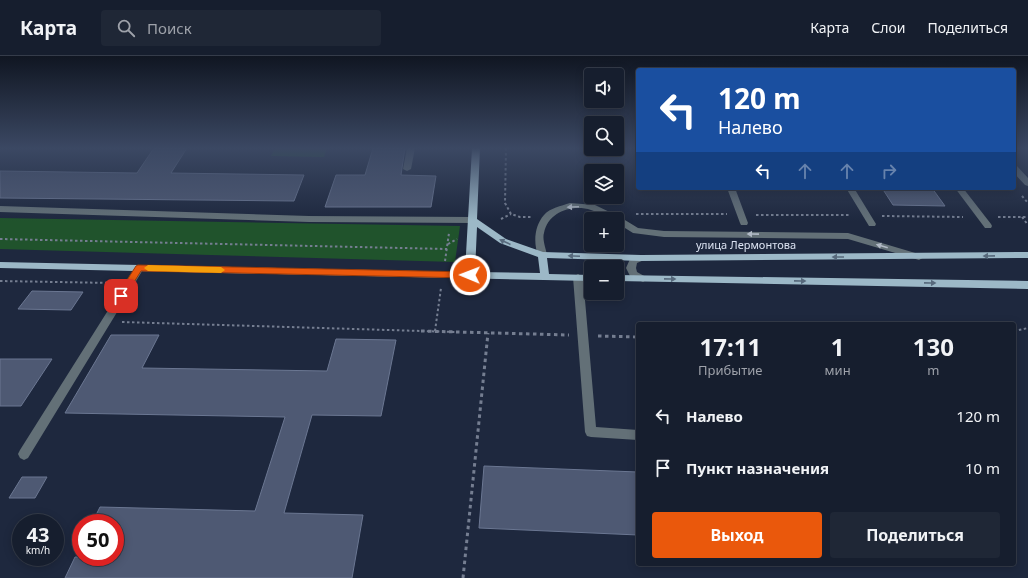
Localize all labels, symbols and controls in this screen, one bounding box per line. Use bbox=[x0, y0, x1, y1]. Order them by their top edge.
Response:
search box bbox=[101, 10, 381, 46]
text: Карта bbox=[20, 15, 77, 41]
icon: search bbox=[115, 17, 137, 39]
text: Поиск bbox=[147, 18, 192, 38]
text: Карта bbox=[810, 18, 849, 37]
text: Слои bbox=[871, 18, 905, 37]
text: Поделиться bbox=[927, 18, 1008, 37]
map controls bbox=[584, 68, 624, 300]
button: sound bbox=[584, 68, 624, 108]
text: 120 m bbox=[718, 79, 801, 117]
icon: left bbox=[652, 84, 704, 136]
text: Налево bbox=[718, 115, 783, 139]
button: search bbox=[584, 116, 624, 156]
icon: left bbox=[752, 160, 774, 182]
icon: ahead bbox=[794, 160, 816, 182]
icon: ahead bbox=[836, 160, 858, 182]
icon: right bbox=[878, 160, 900, 182]
button: layers bbox=[584, 164, 624, 204]
one-way arrow bbox=[566, 204, 579, 210]
button: + bbox=[584, 212, 624, 252]
one-way arrow bbox=[746, 231, 759, 237]
street label: улица Лермонтова bbox=[696, 237, 796, 252]
one-way arrow bbox=[499, 238, 511, 244]
one-way arrow bbox=[875, 243, 887, 249]
one-way arrow bbox=[567, 253, 580, 259]
one-way arrow bbox=[982, 253, 995, 259]
position arrow bbox=[449, 254, 491, 296]
one-way arrow bbox=[831, 254, 844, 260]
button: − bbox=[584, 260, 624, 300]
one-way arrow bbox=[664, 276, 677, 282]
one-way arrow bbox=[794, 278, 807, 284]
pin bbox=[104, 279, 138, 313]
one-way arrow bbox=[924, 280, 937, 286]
icon: arrive bbox=[110, 285, 132, 307]
text: 17:11 bbox=[699, 330, 761, 363]
text: 1 bbox=[831, 330, 844, 363]
text: 130 bbox=[913, 330, 954, 363]
text: Прибытие bbox=[698, 361, 763, 379]
text: мин bbox=[825, 361, 851, 379]
text: m bbox=[927, 361, 939, 379]
icon: left bbox=[652, 405, 674, 427]
text: Налево bbox=[686, 406, 743, 426]
text: 120 m bbox=[956, 406, 1000, 426]
icon: arrive bbox=[652, 457, 674, 479]
text: Пункт назначения bbox=[686, 458, 829, 478]
text: 10 m bbox=[965, 458, 1000, 478]
button: Выход bbox=[652, 512, 822, 558]
button: Поделиться bbox=[830, 512, 1000, 558]
speed limit sign: 50 bbox=[72, 514, 124, 566]
text: 43 bbox=[27, 521, 49, 548]
text: km/h bbox=[26, 543, 50, 557]

